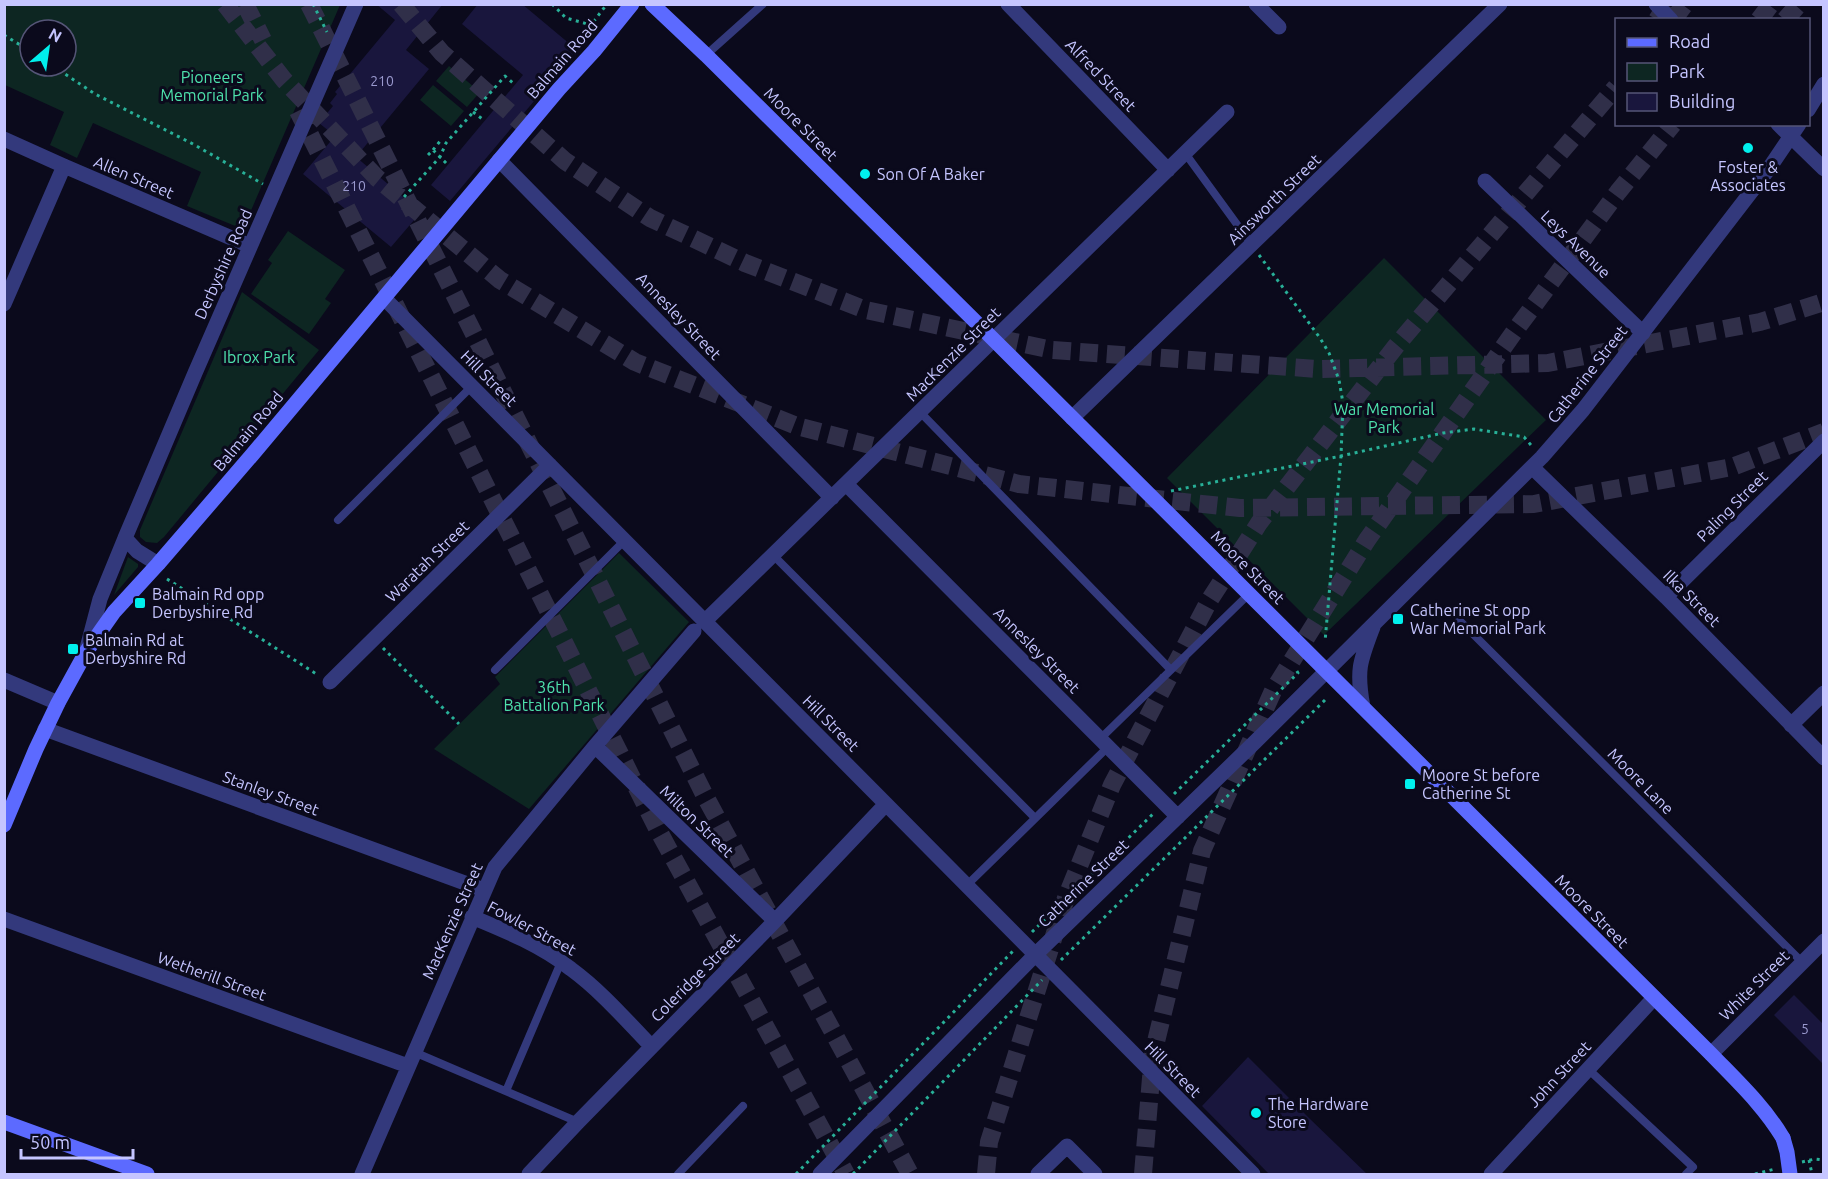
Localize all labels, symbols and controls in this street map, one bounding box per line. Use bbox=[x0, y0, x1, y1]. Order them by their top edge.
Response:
street label: Balmain Road bbox=[523, 16, 601, 102]
north arrow bbox=[18, 18, 78, 78]
legend bbox=[1615, 18, 1810, 126]
text: N bbox=[46, 24, 65, 46]
text: Road bbox=[1669, 31, 1711, 51]
street label: Alfred Street bbox=[1062, 35, 1140, 115]
text: Park bbox=[1669, 61, 1705, 81]
park label: Pioneers Memorial Park bbox=[160, 68, 264, 104]
house number: 210 bbox=[370, 73, 394, 89]
street label: Moore Street bbox=[761, 84, 842, 165]
text: Building bbox=[1669, 91, 1735, 111]
marker: Foster & Associates bbox=[1741, 141, 1755, 155]
street label: Ainsworth Street bbox=[1224, 150, 1325, 248]
street label: Allen Street bbox=[91, 152, 177, 202]
place label: Foster & Associates bbox=[1710, 158, 1786, 194]
place label: Son Of A Baker bbox=[877, 165, 985, 183]
marker: Son Of A Baker bbox=[858, 167, 872, 181]
house number: 210 bbox=[342, 178, 366, 194]
street label: Derbyshire Road bbox=[191, 206, 255, 322]
street label: Leys Avenue bbox=[1538, 207, 1614, 281]
street label: Annesley Street bbox=[633, 269, 725, 364]
street label: MacKenzie Street bbox=[902, 303, 1004, 405]
street label: Catherine Street bbox=[1543, 321, 1631, 426]
street label: Hill Street bbox=[457, 346, 521, 410]
park label: Ibrox Park bbox=[223, 348, 295, 366]
street label: Balmain Road bbox=[210, 388, 286, 474]
park label: War Memorial Park bbox=[1334, 400, 1434, 436]
street label: Paling Street bbox=[1693, 466, 1772, 545]
street label: Waratah Street bbox=[382, 516, 473, 605]
street label: Moore Street bbox=[1208, 527, 1289, 608]
street label: Ilka Street bbox=[1660, 566, 1725, 631]
place label: Balmain Rd opp Derbyshire Rd bbox=[152, 585, 264, 621]
marker: Balmain Rd opp Derbyshire Rd bbox=[133, 596, 147, 610]
place label: Catherine St opp War Memorial Park bbox=[1410, 601, 1546, 637]
street label: Annesley Street bbox=[990, 603, 1084, 697]
marker: Catherine St opp War Memorial Park bbox=[1391, 612, 1405, 626]
place label: Balmain Rd at Derbyshire Rd bbox=[85, 631, 186, 667]
marker: Balmain Rd at Derbyshire Rd bbox=[66, 642, 80, 656]
park label: 36th Battalion Park bbox=[503, 678, 605, 714]
street label: Hill Street bbox=[799, 691, 863, 755]
street label: Moore Lane bbox=[1604, 744, 1678, 818]
place label: Moore St before Catherine St bbox=[1422, 766, 1540, 802]
street label: Stanley Street bbox=[220, 767, 322, 819]
marker: Moore St before Catherine St bbox=[1403, 777, 1417, 791]
street label: Milton Street bbox=[657, 782, 738, 861]
street label: Catherine Street bbox=[1034, 835, 1132, 931]
street label: MacKenzie Street bbox=[418, 859, 486, 982]
street label: Moore Street bbox=[1552, 871, 1633, 952]
street label: Fowler Street bbox=[485, 897, 580, 959]
street label: Coleridge Street bbox=[647, 928, 744, 1025]
street label: White Street bbox=[1715, 946, 1793, 1024]
street label: Wetherill Street bbox=[155, 948, 269, 1004]
house number: 5 bbox=[1801, 1021, 1809, 1037]
street label: Hill Street bbox=[1141, 1037, 1205, 1101]
street label: John Street bbox=[1524, 1037, 1595, 1111]
place label: The Hardware Store bbox=[1268, 1095, 1369, 1131]
marker: The Hardware Store bbox=[1249, 1106, 1263, 1120]
scale bar bbox=[21, 1122, 134, 1160]
text: 50 m bbox=[30, 1132, 70, 1152]

